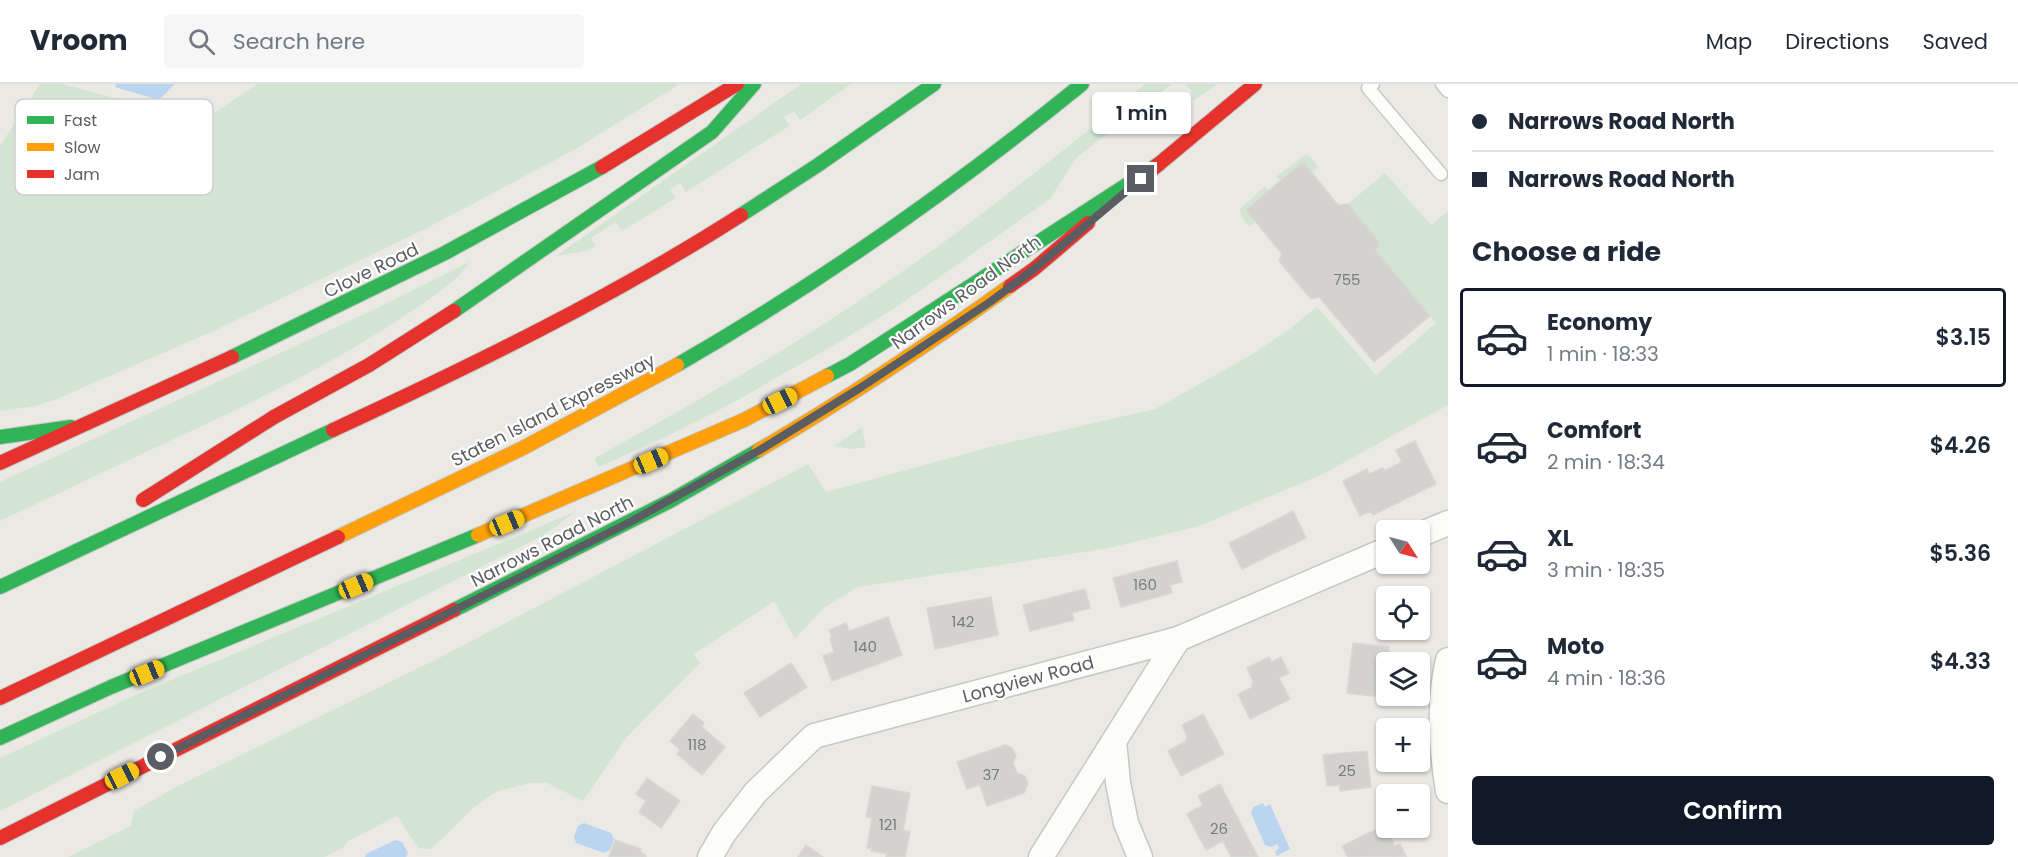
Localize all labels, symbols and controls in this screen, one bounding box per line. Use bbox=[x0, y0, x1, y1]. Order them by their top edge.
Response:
search box bbox=[164, 14, 584, 68]
text: Vroom bbox=[30, 21, 128, 60]
icon: search bbox=[185, 25, 218, 58]
text: Search here bbox=[233, 26, 365, 57]
text: Map bbox=[1706, 27, 1752, 56]
text: Directions bbox=[1785, 27, 1889, 56]
text: Saved bbox=[1922, 27, 1988, 56]
callout: 1 min bbox=[1092, 92, 1190, 134]
legend bbox=[15, 99, 213, 195]
text: 1 min bbox=[1116, 99, 1167, 127]
text: Narrows Road North bbox=[1508, 106, 1735, 137]
text: Fast bbox=[64, 109, 97, 132]
text: Slow bbox=[64, 136, 101, 159]
text: Jam bbox=[64, 163, 100, 186]
text: Narrows Road North bbox=[1508, 164, 1735, 195]
route end bbox=[1127, 165, 1154, 192]
street label: Narrows Road North bbox=[886, 229, 1046, 355]
text: Choose a ride bbox=[1472, 233, 1661, 270]
street label: Clove Road bbox=[319, 236, 423, 304]
house number: 755 bbox=[1333, 269, 1361, 290]
text: Economy bbox=[1547, 307, 1652, 338]
icon: car bbox=[1475, 311, 1529, 365]
text: $3.15 bbox=[1936, 322, 1991, 353]
text: 1 min · 18:33 bbox=[1547, 340, 1659, 368]
street label: Staten Island Expressway bbox=[447, 348, 659, 472]
car bbox=[760, 385, 800, 417]
text: Comfort bbox=[1547, 415, 1641, 446]
icon: car bbox=[1475, 419, 1529, 473]
text: $4.26 bbox=[1930, 430, 1991, 461]
car bbox=[631, 446, 671, 476]
text: 2 min · 18:34 bbox=[1547, 448, 1665, 476]
street label: Narrows Road North bbox=[466, 489, 638, 593]
car bbox=[487, 508, 527, 538]
north arrow bbox=[1376, 520, 1430, 574]
map controls bbox=[1376, 520, 1430, 838]
text: XL bbox=[1547, 523, 1573, 554]
icon: car bbox=[1475, 527, 1529, 581]
text: $5.36 bbox=[1929, 538, 1991, 569]
text: 3 min · 18:35 bbox=[1547, 556, 1665, 584]
car bbox=[336, 571, 376, 601]
house number: 160 bbox=[1133, 574, 1157, 595]
button: locate bbox=[1376, 586, 1430, 640]
house number: 142 bbox=[952, 611, 974, 632]
text: Moto bbox=[1547, 631, 1604, 662]
icon: car bbox=[1475, 635, 1529, 689]
house number: 140 bbox=[853, 636, 877, 657]
text: $4.33 bbox=[1930, 646, 1991, 677]
street label: Longview Road bbox=[960, 649, 1096, 709]
button: layers bbox=[1376, 652, 1430, 706]
car bbox=[127, 658, 167, 688]
text: 4 min · 18:36 bbox=[1547, 664, 1666, 692]
button: + bbox=[1376, 718, 1430, 772]
house number: 118 bbox=[687, 734, 707, 755]
route start bbox=[147, 743, 174, 770]
car bbox=[102, 760, 142, 792]
house number: 25 bbox=[1338, 760, 1356, 781]
house number: 37 bbox=[982, 764, 1000, 785]
button: Confirm bbox=[1472, 776, 1994, 845]
button: − bbox=[1376, 784, 1430, 838]
house number: 121 bbox=[879, 814, 897, 835]
house number: 26 bbox=[1210, 818, 1228, 839]

